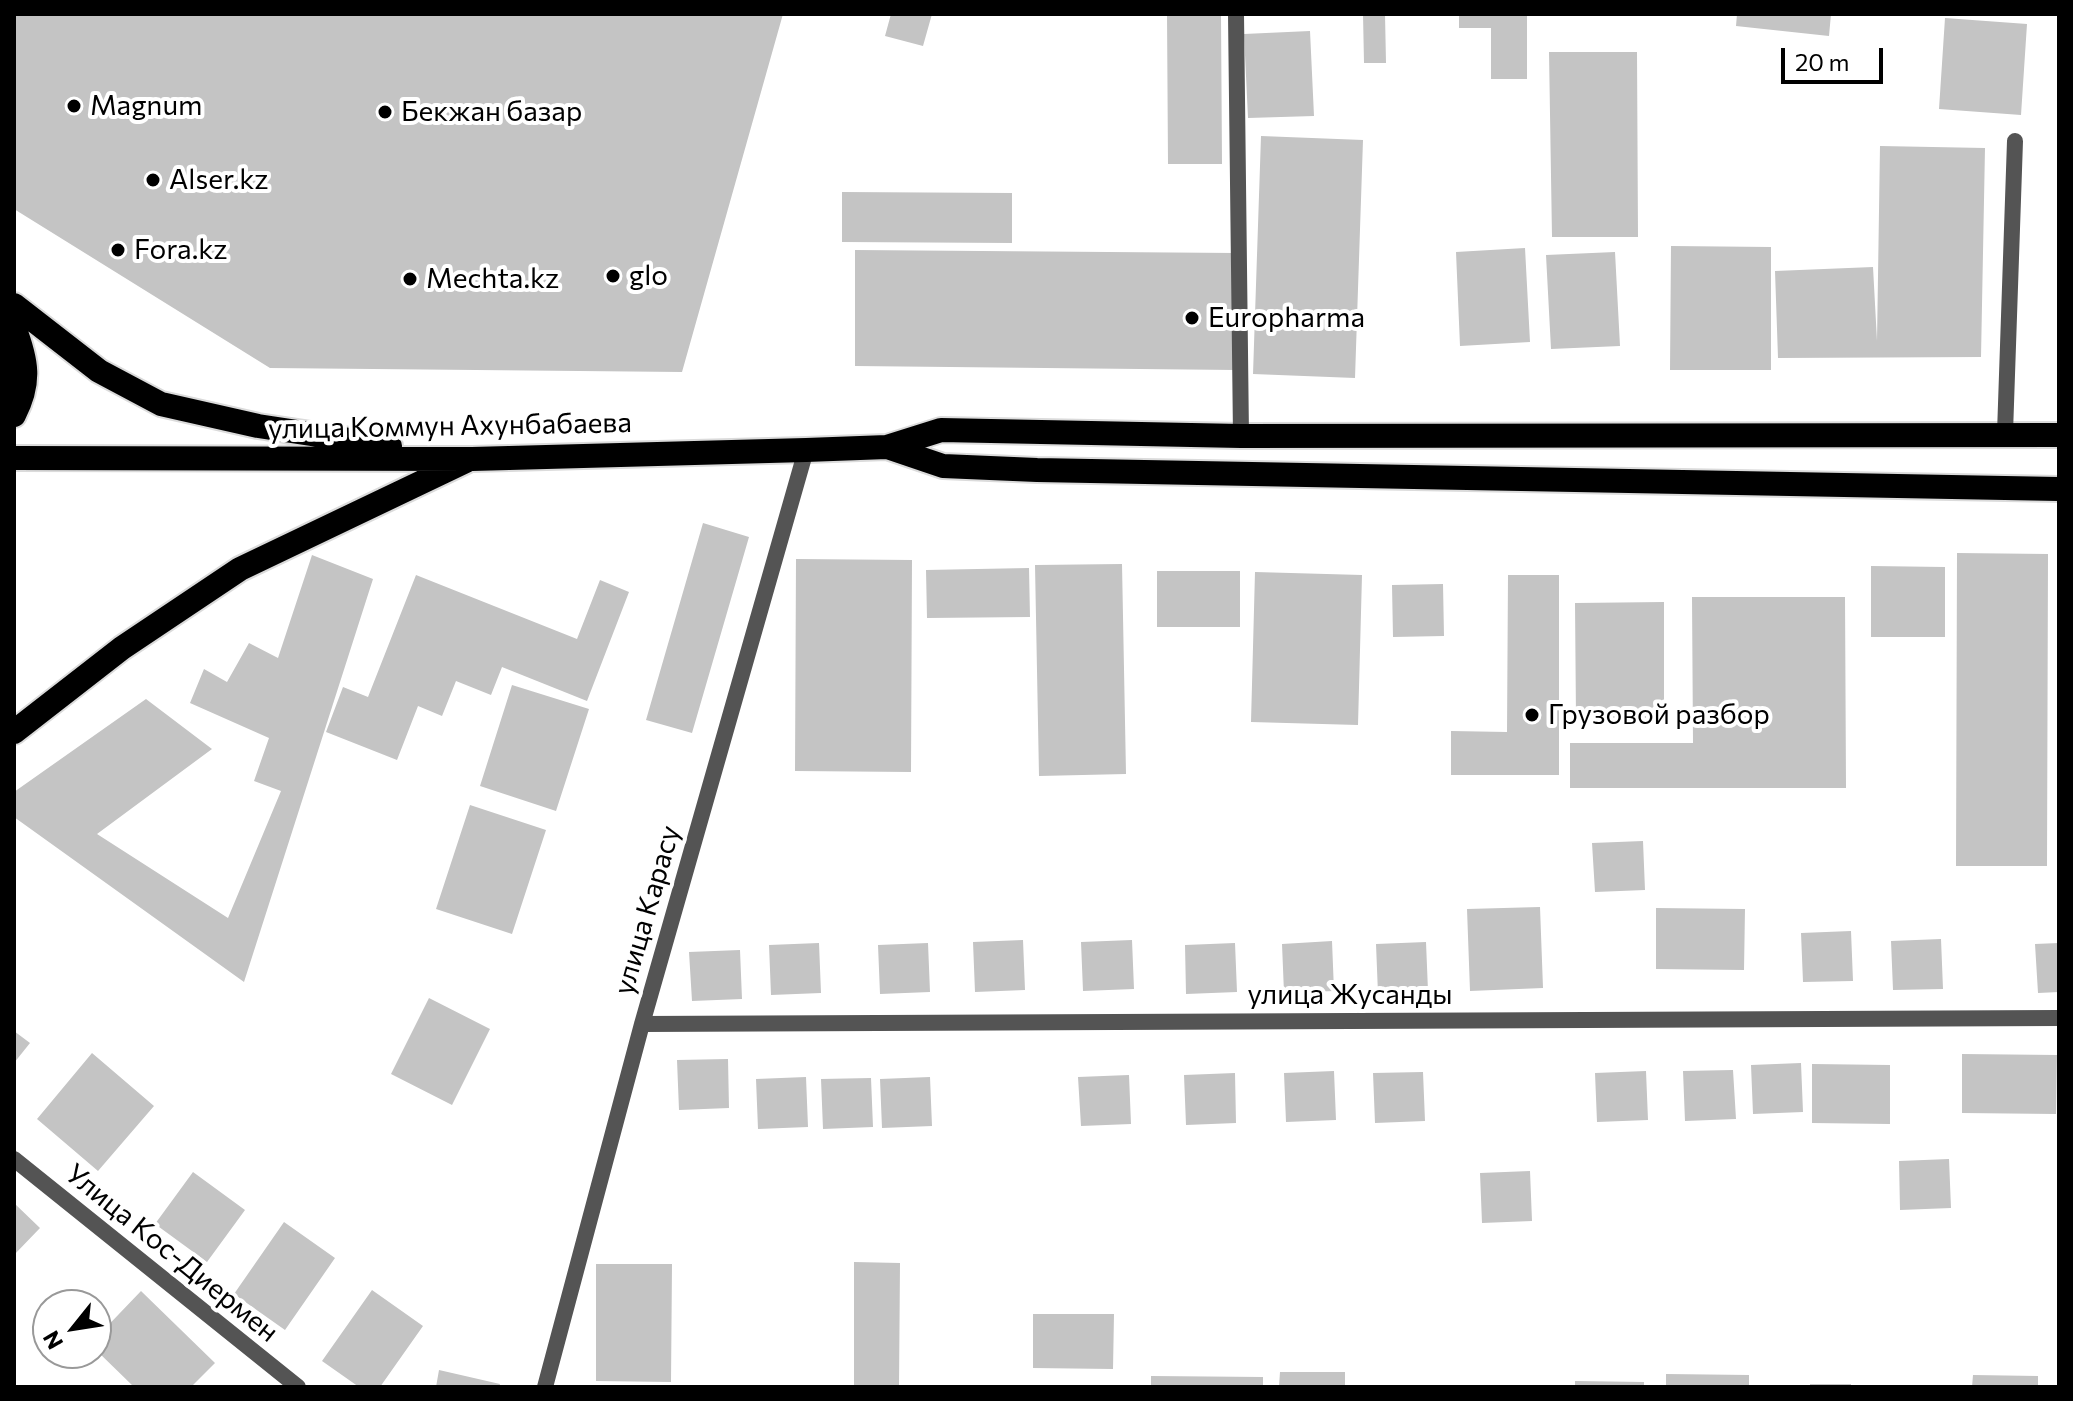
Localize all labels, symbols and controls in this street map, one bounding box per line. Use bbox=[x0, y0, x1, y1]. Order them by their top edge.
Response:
scale bar bbox=[1785, 32, 1887, 82]
text: 20 m bbox=[1795, 47, 1849, 76]
place label: Magnum bbox=[90, 89, 202, 123]
place label: Бекжан базар bbox=[401, 95, 582, 129]
marker: Magnum bbox=[65, 97, 83, 115]
marker: Бекжан базар bbox=[376, 103, 394, 121]
place label: Alser.kz bbox=[169, 163, 268, 197]
marker: Alser.kz bbox=[144, 171, 162, 189]
place label: Fora.kz bbox=[134, 233, 227, 267]
marker: Fora.kz bbox=[109, 241, 127, 259]
place label: glo bbox=[629, 259, 668, 293]
place label: Mechta.kz bbox=[426, 262, 559, 296]
marker: glo bbox=[604, 267, 622, 285]
marker: Mechta.kz bbox=[401, 270, 419, 288]
place label: Europharma bbox=[1208, 301, 1365, 335]
marker: Europharma bbox=[1183, 309, 1201, 327]
street label: улица Коммун Ахунбабаева bbox=[268, 406, 632, 446]
place label: Грузовой разбор bbox=[1548, 698, 1770, 732]
marker: Грузовой разбор bbox=[1523, 706, 1541, 724]
street label: улица Карасу bbox=[607, 822, 687, 998]
street label: улица Жусанды bbox=[1248, 978, 1452, 1012]
street label: Улица Кос-Диермен bbox=[59, 1157, 285, 1349]
north arrow bbox=[32, 1289, 112, 1369]
text: N bbox=[37, 1326, 68, 1354]

